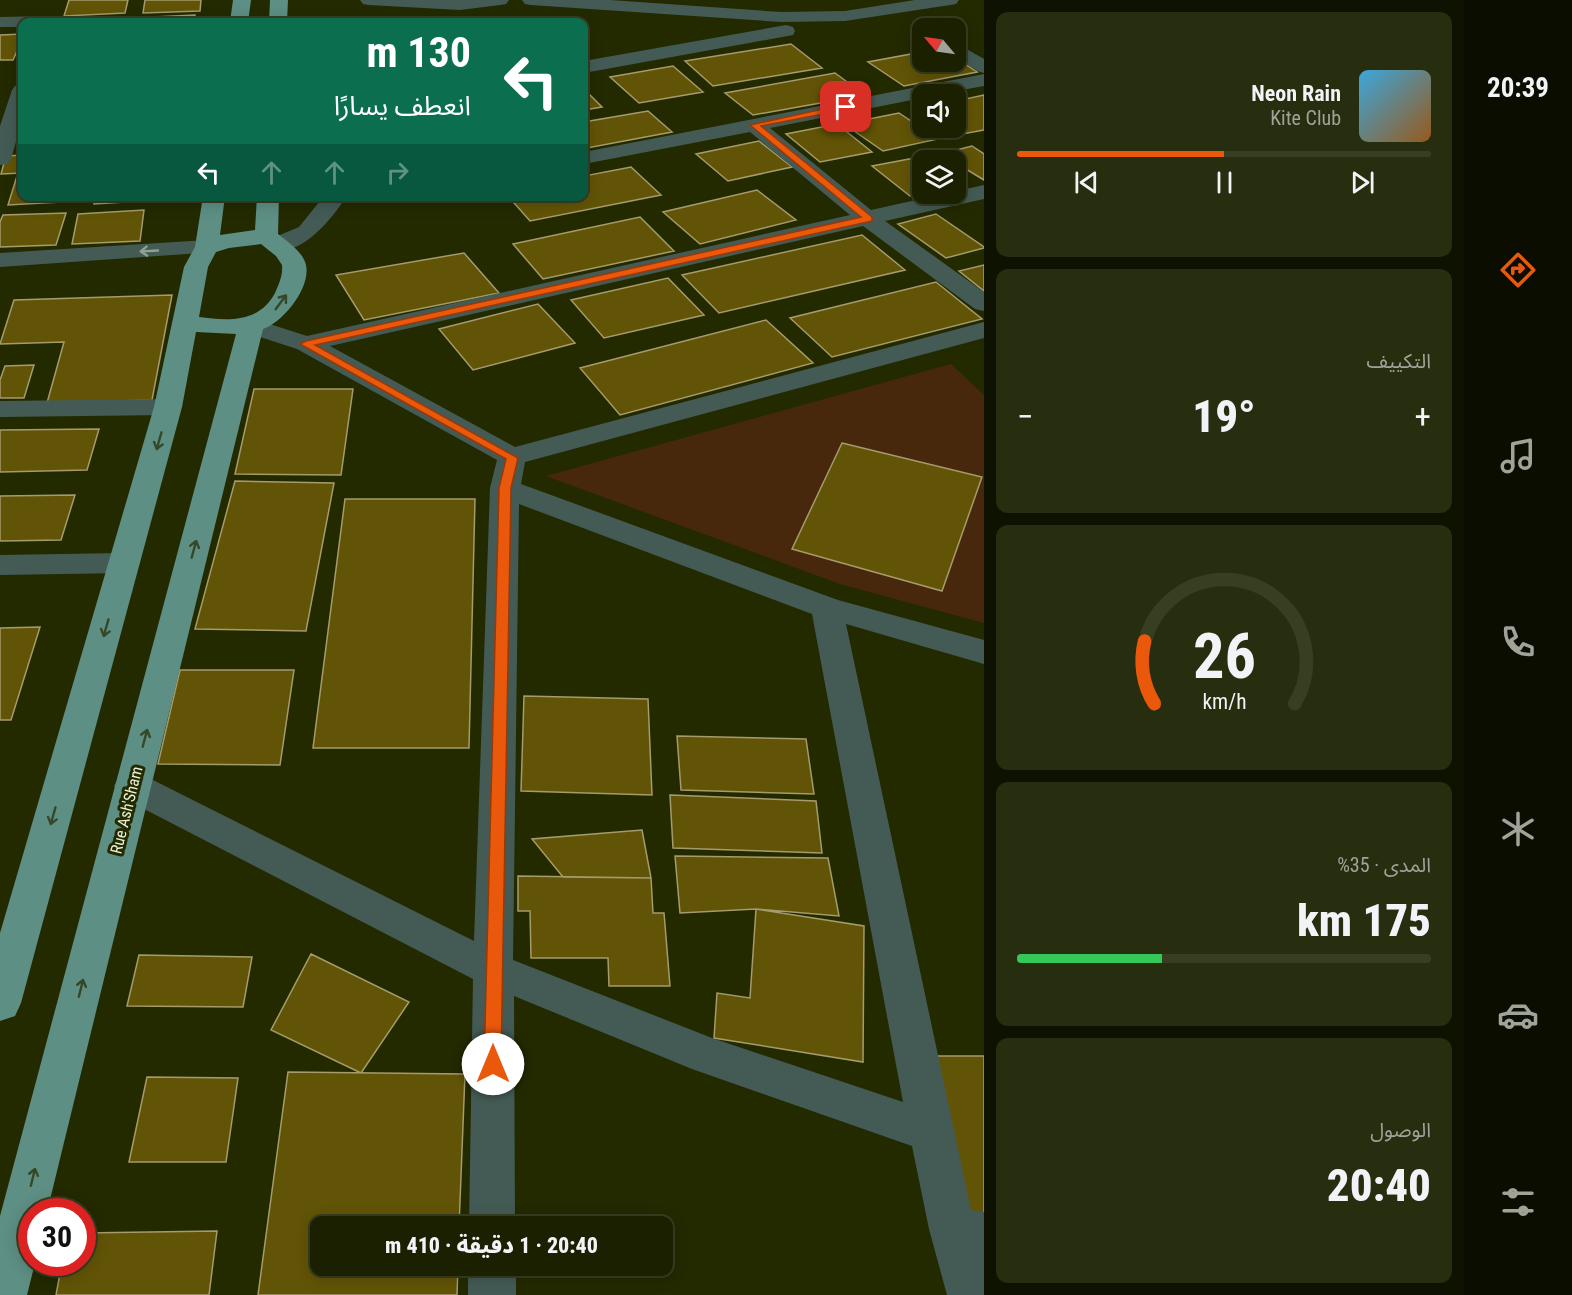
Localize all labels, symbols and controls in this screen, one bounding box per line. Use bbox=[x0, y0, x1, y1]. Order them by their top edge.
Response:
north arrow bbox=[912, 18, 966, 72]
map controls bbox=[912, 18, 966, 204]
text: 130 m bbox=[366, 28, 471, 77]
icon: left bbox=[492, 42, 570, 120]
text: 20:39 bbox=[1487, 72, 1549, 104]
pin bbox=[820, 81, 871, 132]
text: Neon Rain bbox=[1251, 81, 1341, 106]
button: sound bbox=[912, 84, 966, 138]
text: انعطف يسارًا bbox=[334, 90, 471, 122]
icon: arrive bbox=[829, 90, 862, 123]
text: Kite Club bbox=[1270, 106, 1341, 130]
button: layers bbox=[912, 150, 966, 204]
icon: left bbox=[192, 156, 225, 189]
icon: ahead bbox=[255, 156, 288, 189]
icon: ahead bbox=[318, 156, 351, 189]
icon: right bbox=[381, 156, 414, 189]
icon: previous bbox=[1070, 166, 1103, 199]
icon: pause bbox=[1208, 166, 1241, 199]
icon: next bbox=[1346, 166, 1379, 199]
one-way arrow bbox=[139, 246, 159, 257]
icon: directions bbox=[1497, 249, 1539, 291]
one-way arrow bbox=[274, 294, 287, 310]
text: التكييف bbox=[1367, 349, 1431, 373]
text: 19° bbox=[1192, 390, 1256, 443]
text: − bbox=[1017, 397, 1034, 436]
text: + bbox=[1415, 397, 1431, 436]
one-way arrow bbox=[153, 431, 164, 450]
icon: music bbox=[1497, 435, 1539, 477]
one-way arrow bbox=[188, 540, 200, 559]
one-way arrow bbox=[100, 618, 111, 637]
text: 26 bbox=[1192, 621, 1256, 694]
icon: phone bbox=[1497, 621, 1539, 663]
text: km/h bbox=[1202, 690, 1246, 715]
one-way arrow bbox=[139, 729, 151, 748]
street label: Rue Ash'Sham bbox=[106, 764, 147, 856]
one-way arrow bbox=[47, 806, 58, 825]
icon: climate bbox=[1497, 808, 1539, 850]
text: المدى · 35% bbox=[1337, 853, 1431, 877]
text: 175 km bbox=[1297, 894, 1431, 947]
one-way arrow bbox=[76, 979, 88, 998]
icon: car bbox=[1497, 994, 1539, 1036]
position arrow bbox=[461, 1032, 525, 1096]
text: الوصول bbox=[1370, 1118, 1431, 1142]
text: 20:40 bbox=[1327, 1159, 1431, 1212]
one-way arrow bbox=[28, 1168, 40, 1187]
icon: filters bbox=[1497, 1181, 1539, 1223]
speed limit sign: 30 bbox=[18, 1198, 96, 1276]
text: 20:40 · 1 دقيقة · 410 m bbox=[385, 1233, 598, 1258]

